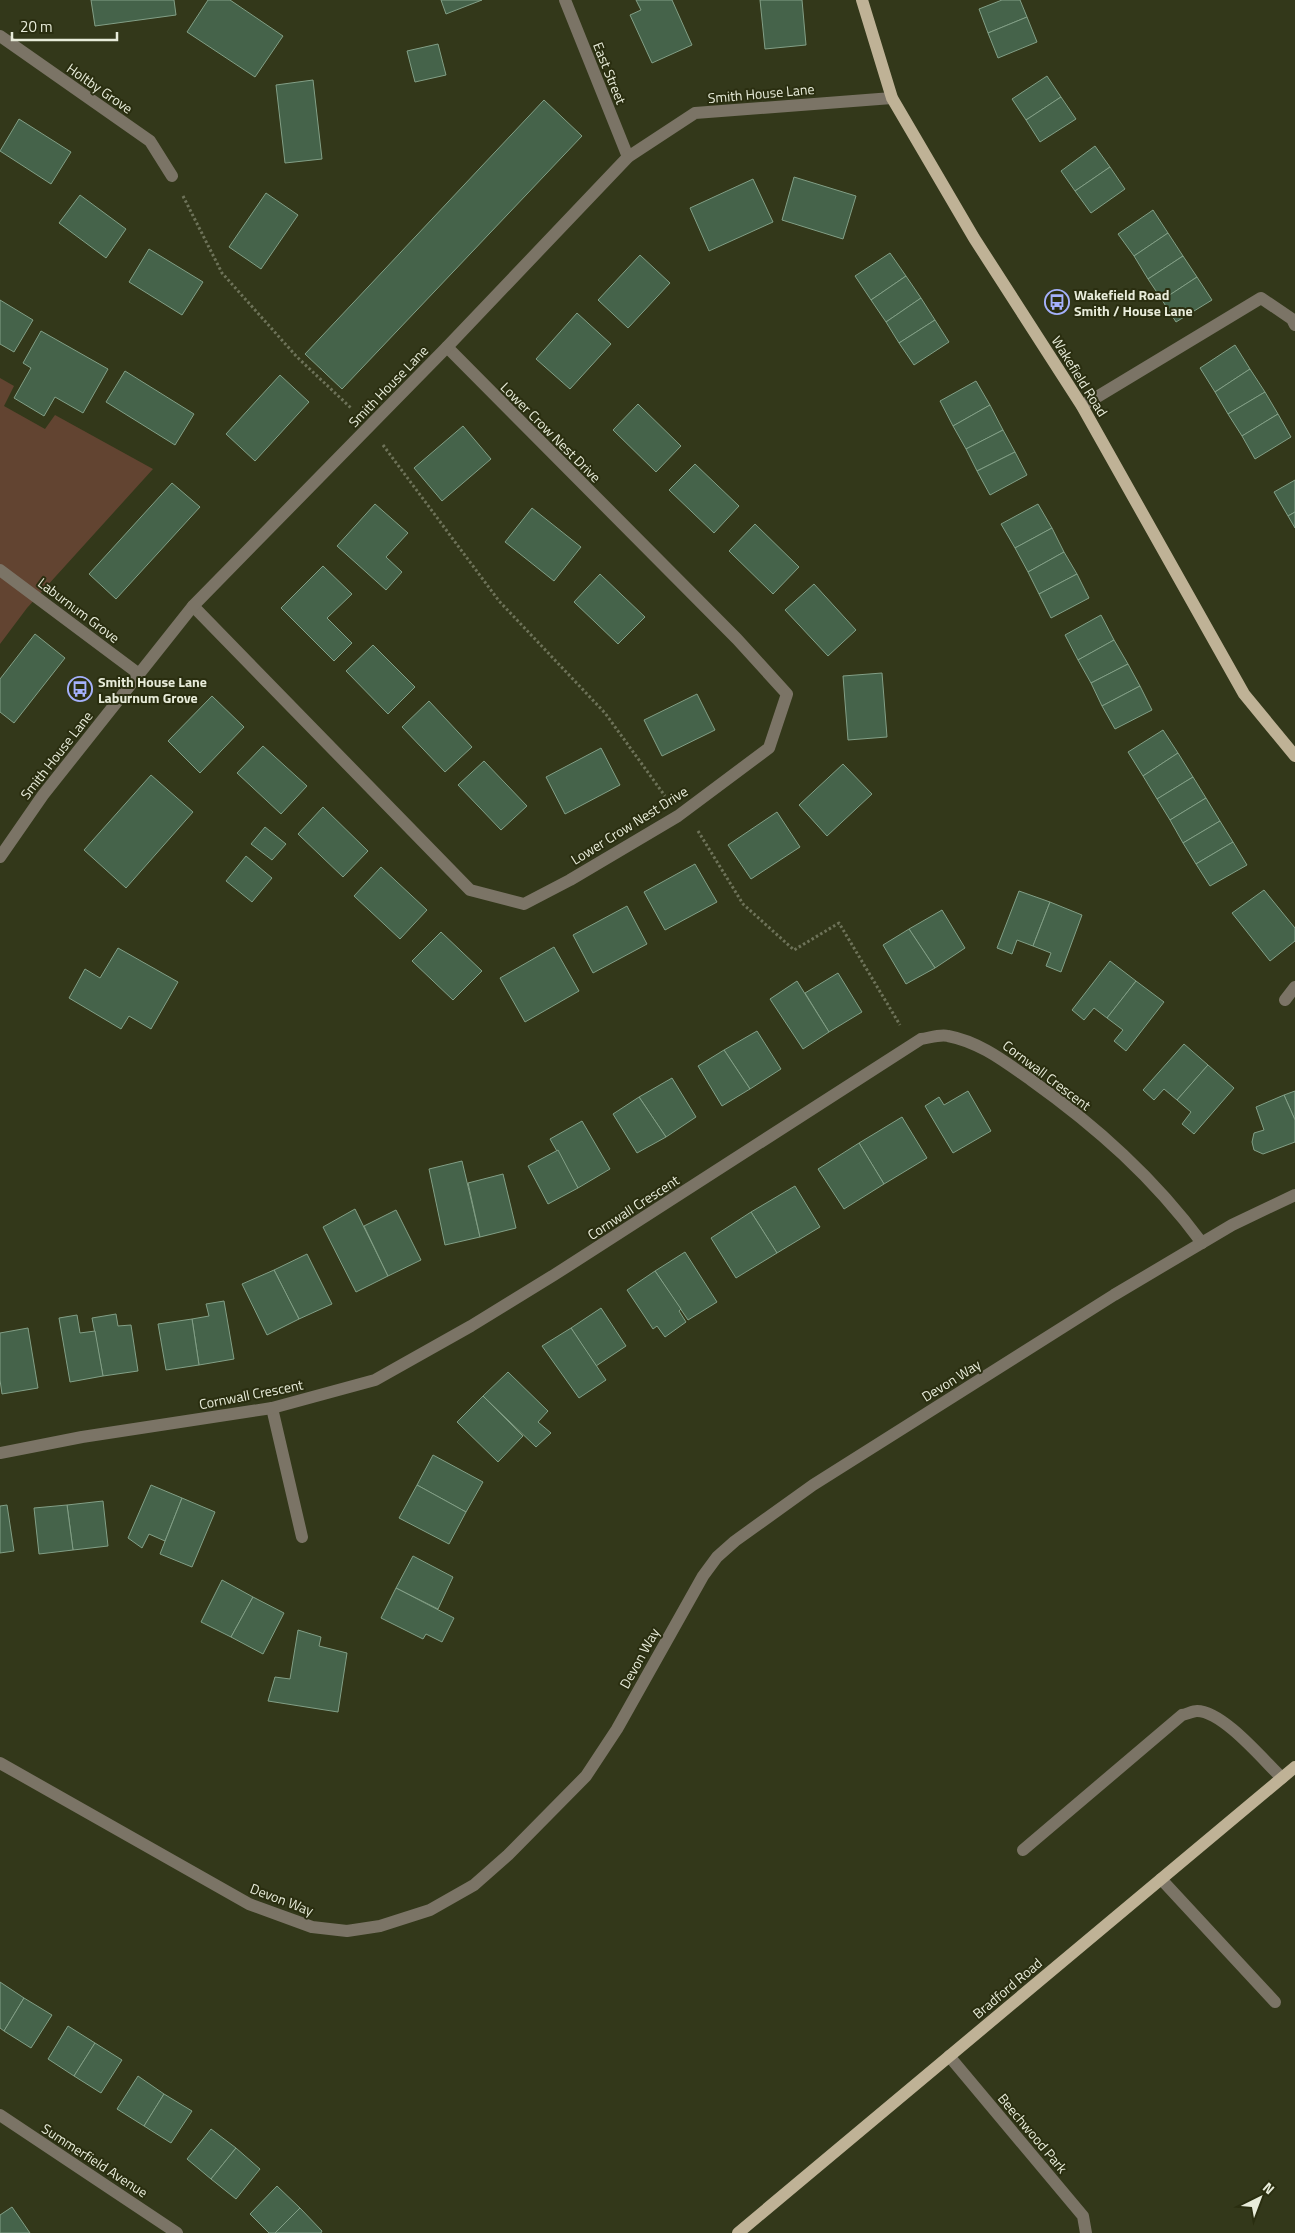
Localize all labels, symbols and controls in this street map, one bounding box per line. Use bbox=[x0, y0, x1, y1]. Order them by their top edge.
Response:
scale bar bbox=[12, 10, 118, 42]
text: 20 m bbox=[20, 15, 53, 38]
street label: East Street bbox=[588, 39, 632, 107]
street label: Holtby Grove bbox=[63, 58, 137, 118]
street label: Smith House Lane bbox=[707, 78, 815, 108]
place label: Wakefield Road Smith / House Lane bbox=[1074, 284, 1193, 321]
bus stop icon: Wakefield Road Smith / House Lane bbox=[1044, 289, 1070, 315]
street label: Wakefield Road bbox=[1047, 332, 1113, 420]
street label: Smith House Lane bbox=[343, 340, 433, 432]
street label: Lower Crow Nest Drive bbox=[496, 377, 606, 487]
street label: Laburnum Grove bbox=[34, 572, 124, 648]
place label: Smith House Lane Laburnum Grove bbox=[98, 671, 207, 708]
bus stop icon: Smith House Lane Laburnum Grove bbox=[67, 676, 93, 702]
street label: Smith House Lane bbox=[15, 706, 97, 804]
street label: Lower Crow Nest Drive bbox=[566, 780, 692, 870]
street label: Cornwall Crescent bbox=[998, 1035, 1096, 1115]
street label: Cornwall Crescent bbox=[583, 1169, 683, 1245]
street label: Devon Way bbox=[917, 1353, 985, 1407]
street label: Cornwall Crescent bbox=[197, 1374, 305, 1414]
street label: Devon Way bbox=[614, 1624, 664, 1692]
street label: Devon Way bbox=[247, 1877, 317, 1921]
street label: Bradford Road bbox=[968, 1953, 1046, 2023]
street label: Beechwood Park bbox=[993, 2088, 1073, 2178]
street label: Summerfield Avenue bbox=[38, 2118, 152, 2202]
north arrow bbox=[1235, 2173, 1285, 2223]
text: N bbox=[1258, 2177, 1280, 2199]

